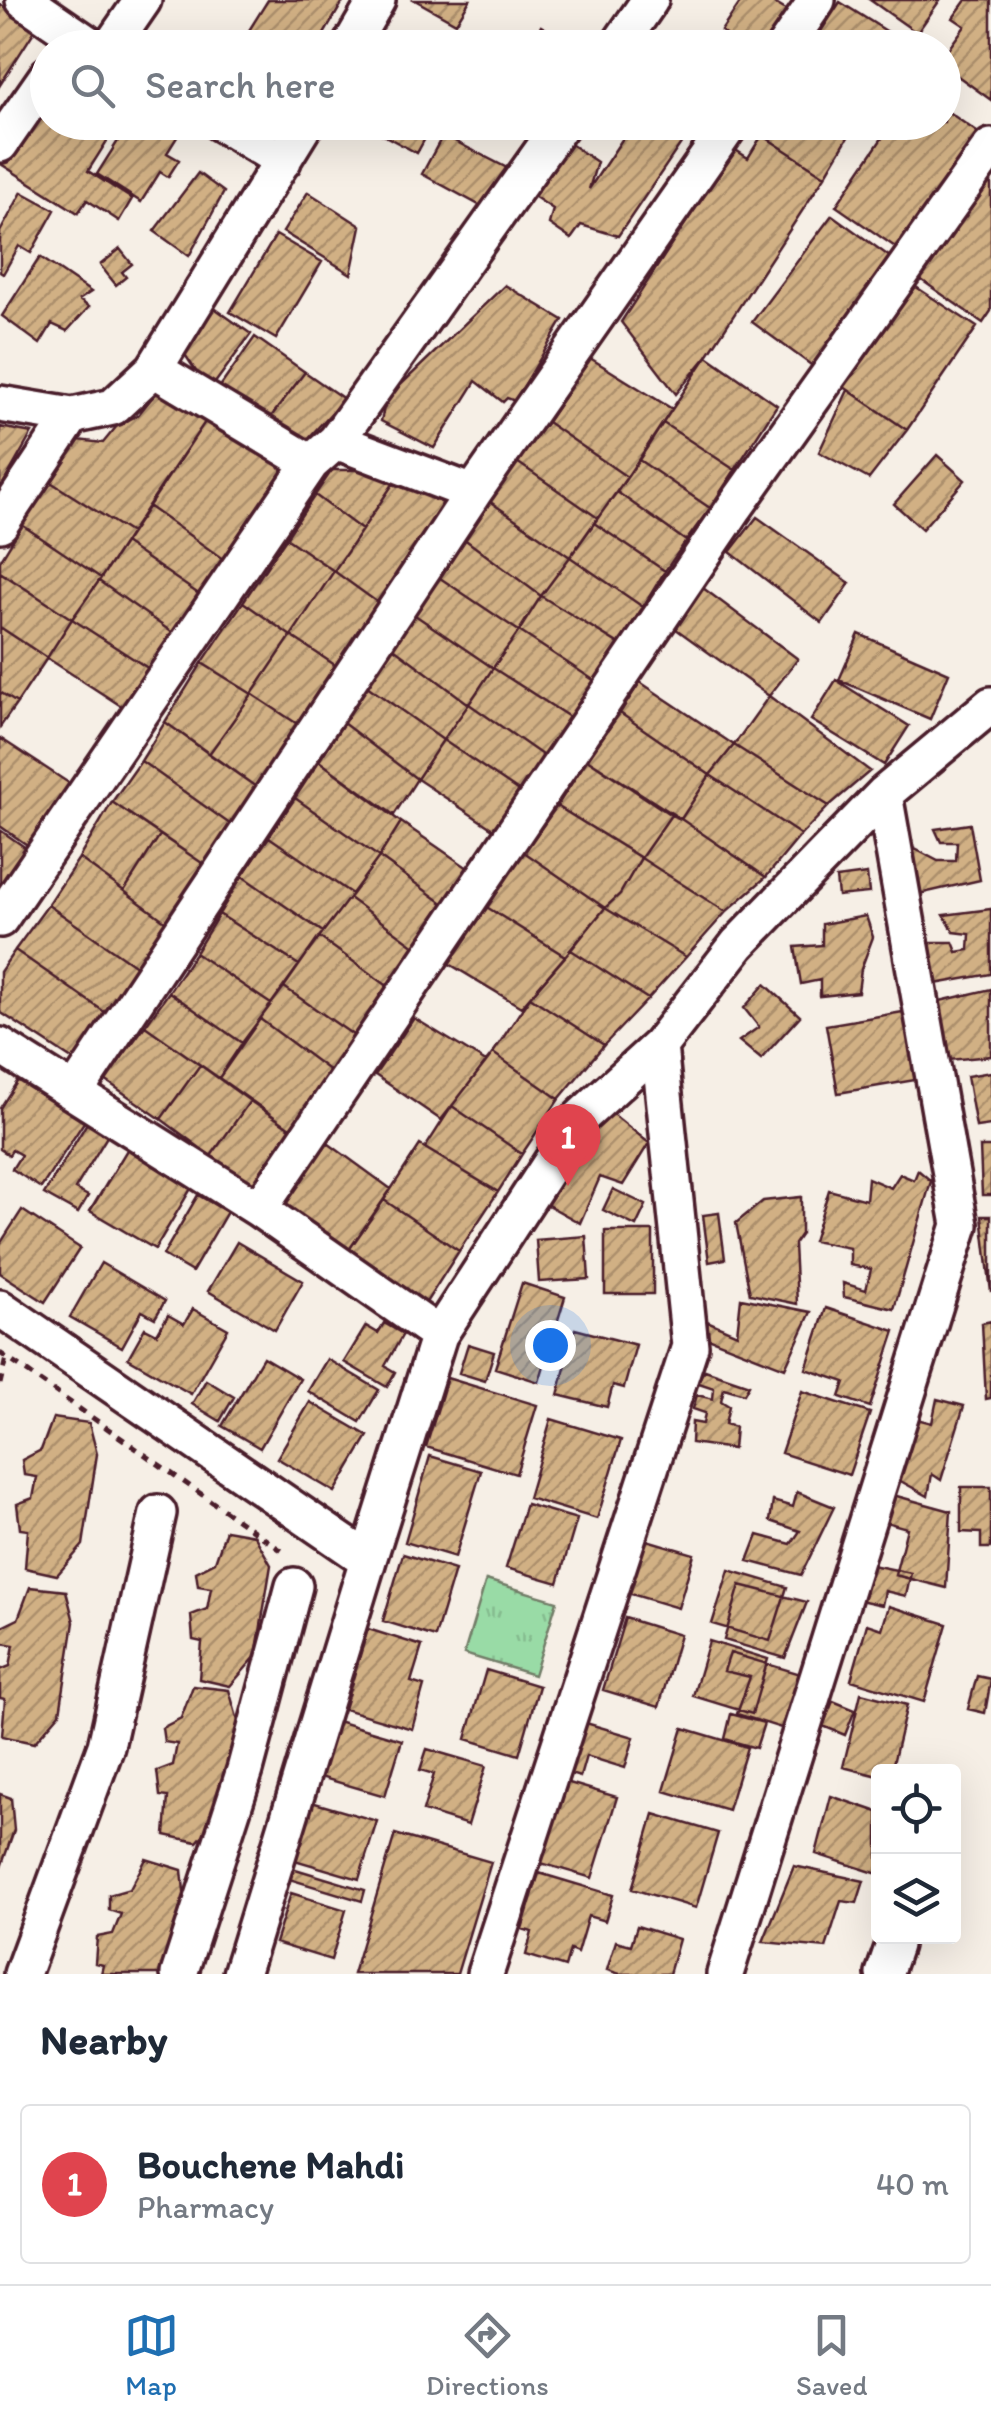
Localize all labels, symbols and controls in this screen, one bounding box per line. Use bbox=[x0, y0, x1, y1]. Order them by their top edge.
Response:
search box bbox=[30, 30, 961, 140]
icon: search bbox=[65, 58, 120, 113]
text: Search here bbox=[145, 62, 336, 108]
pin: 1 bbox=[536, 1104, 600, 1186]
your location bbox=[525, 1320, 576, 1371]
map controls bbox=[871, 1764, 961, 1944]
button: locate bbox=[871, 1764, 961, 1854]
button: layers bbox=[871, 1854, 961, 1944]
text: Nearby bbox=[40, 2014, 167, 2065]
text: Bouchene Mahdi bbox=[137, 2142, 405, 2188]
text: 1 bbox=[67, 2165, 82, 2203]
text: 40 m bbox=[876, 2165, 949, 2203]
text: Pharmacy bbox=[137, 2188, 274, 2226]
tab: Map bbox=[124, 2308, 179, 2402]
tab: Directions bbox=[426, 2308, 549, 2402]
tab: Saved bbox=[796, 2308, 867, 2402]

